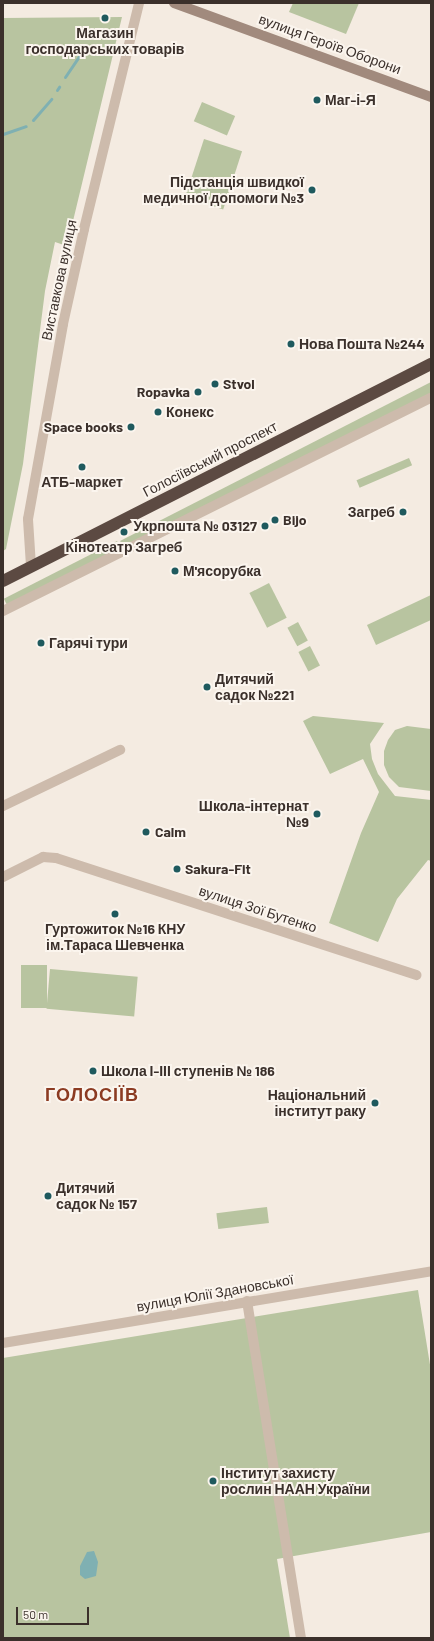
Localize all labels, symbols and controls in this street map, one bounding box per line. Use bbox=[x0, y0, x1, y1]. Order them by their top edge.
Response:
street label: вулиця Героїв Оборони bbox=[257, 10, 403, 78]
marker: Магазин господарських товарів bbox=[100, 13, 110, 23]
place label: Магазин господарських товарів bbox=[26, 25, 184, 58]
place label: Маг-і-Я bbox=[325, 92, 376, 108]
marker: Маг-і-Я bbox=[312, 95, 322, 105]
place label: Підстанція швидкої медичної допомоги №3 bbox=[143, 174, 304, 206]
marker: Підстанція швидкої медичної допомоги №3 bbox=[307, 185, 317, 195]
street label: Виставкова вулиця bbox=[38, 218, 80, 342]
place label: Нова Пошта №244 bbox=[299, 336, 425, 352]
marker: Нова Пошта №244 bbox=[286, 339, 296, 349]
place label: Stvol bbox=[223, 376, 255, 392]
marker: Stvol bbox=[210, 379, 220, 389]
place label: Ropavka bbox=[137, 384, 190, 400]
marker: Ropavka bbox=[193, 387, 203, 397]
place label: Конекс bbox=[166, 404, 214, 420]
marker: Конекс bbox=[153, 407, 163, 417]
street label: Голосіївський проспект bbox=[140, 418, 280, 500]
place label: Space books bbox=[44, 419, 123, 435]
marker: Space books bbox=[126, 422, 136, 432]
marker: АТБ-маркет bbox=[77, 462, 87, 472]
place label: АТБ-маркет bbox=[41, 474, 123, 490]
place label: Загреб bbox=[348, 504, 395, 520]
marker: Загреб bbox=[398, 507, 408, 517]
place label: Bijo bbox=[283, 512, 307, 528]
marker: Bijo bbox=[270, 515, 280, 525]
place label: Укрпошта № 03127 bbox=[134, 518, 257, 534]
marker: Укрпошта № 03127 bbox=[260, 521, 270, 531]
marker: Кінотеатр Загреб bbox=[119, 527, 129, 537]
place label: Кінотеатр Загреб bbox=[66, 539, 182, 555]
place label: М'ясорубка bbox=[183, 563, 261, 579]
marker: М'ясорубка bbox=[170, 566, 180, 576]
place label: Гарячі тури bbox=[49, 635, 128, 651]
marker: Гарячі тури bbox=[36, 638, 46, 648]
place label: Дитячий садок №221 bbox=[215, 671, 294, 704]
marker: Дитячий садок №221 bbox=[202, 682, 212, 692]
place label: Школа-інтернат №9 bbox=[199, 798, 309, 830]
marker: Школа-інтернат №9 bbox=[312, 809, 322, 819]
place label: Calm bbox=[155, 824, 186, 840]
marker: Calm bbox=[140, 826, 152, 838]
place label: Sakura-Fit bbox=[185, 861, 251, 877]
marker: Sakura-Fit bbox=[172, 864, 182, 874]
street label: вулиця Зої Бутенко bbox=[197, 882, 319, 936]
marker: Гуртожиток №16 КНУ ім.Тараса Шевченка bbox=[110, 909, 120, 919]
place label: Гуртожиток №16 КНУ ім.Тараса Шевченка bbox=[45, 921, 185, 954]
place label: Школа І-ІІІ ступенів № 186 bbox=[101, 1063, 275, 1079]
marker: Школа І-ІІІ ступенів № 186 bbox=[88, 1066, 98, 1076]
district label: ГОЛОСІЇВ bbox=[45, 1083, 139, 1105]
place label: Національний інститут раку bbox=[268, 1087, 366, 1120]
marker: Національний інститут раку bbox=[369, 1097, 381, 1109]
place label: Дитячий садок № 157 bbox=[56, 1180, 137, 1212]
marker: Дитячий садок № 157 bbox=[43, 1191, 53, 1201]
street label: вулиця Юлії Здановської bbox=[135, 1271, 295, 1315]
place label: Інститут захисту рослин НААН України bbox=[221, 1465, 370, 1498]
marker: Інститут захисту рослин НААН України bbox=[208, 1476, 218, 1486]
scale bar bbox=[18, 1599, 91, 1625]
text: 50 m bbox=[23, 1607, 48, 1621]

